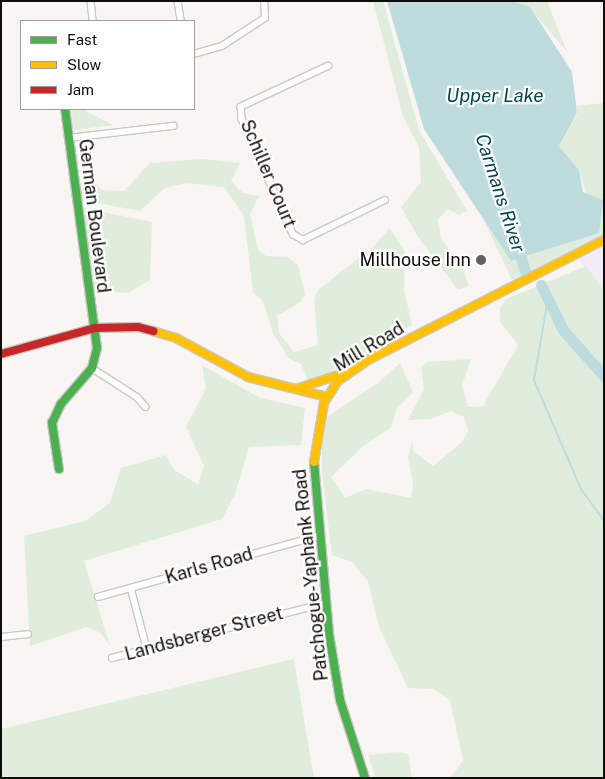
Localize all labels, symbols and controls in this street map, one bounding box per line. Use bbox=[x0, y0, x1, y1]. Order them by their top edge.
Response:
legend bbox=[20, 20, 195, 110]
text: Fast bbox=[67, 31, 97, 48]
text: Slow bbox=[67, 56, 101, 73]
text: Jam bbox=[67, 81, 94, 98]
water label: Upper Lake bbox=[446, 85, 544, 107]
street label: Schiller Court bbox=[236, 117, 300, 231]
water label: Carmans River bbox=[470, 131, 530, 255]
street label: German Boulevard bbox=[74, 138, 114, 294]
place label: Millhouse Inn bbox=[359, 249, 471, 271]
marker: Millhouse Inn bbox=[475, 254, 487, 266]
street label: Mill Road bbox=[330, 318, 408, 376]
street label: Patchogue-Yaphank Road bbox=[289, 468, 333, 682]
street label: Karls Road bbox=[163, 543, 255, 589]
street label: Landsberger Street bbox=[122, 602, 286, 666]

